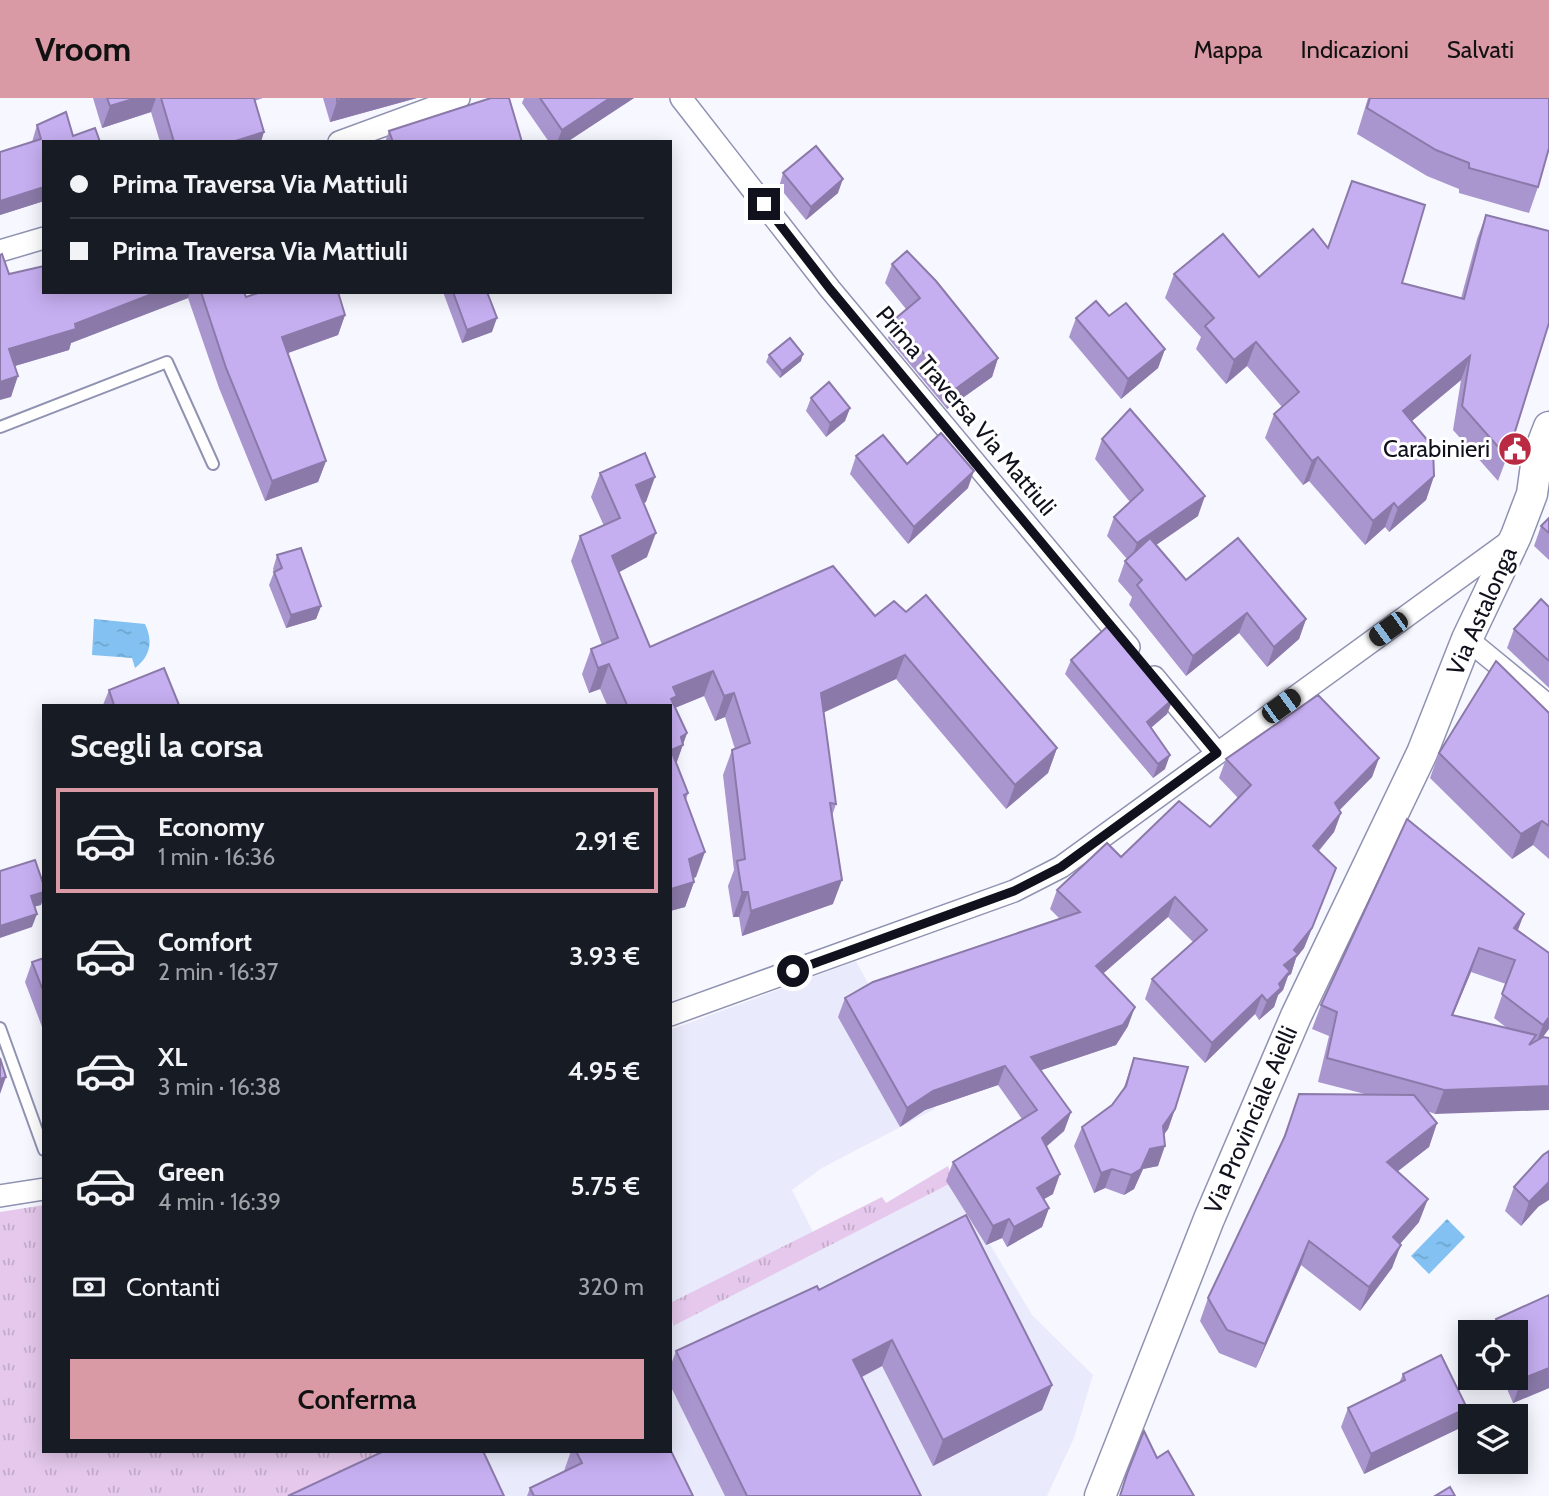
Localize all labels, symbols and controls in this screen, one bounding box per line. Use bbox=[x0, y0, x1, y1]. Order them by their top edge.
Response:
text: Vroom bbox=[35, 29, 131, 69]
text: Mappa bbox=[1193, 35, 1263, 64]
text: Indicazioni bbox=[1301, 35, 1409, 64]
text: Salvati bbox=[1447, 35, 1514, 64]
text: Prima Traversa Via Mattiuli bbox=[112, 168, 408, 200]
route end bbox=[748, 188, 780, 220]
text: Prima Traversa Via Mattiuli bbox=[112, 235, 408, 267]
street label: Prima Traversa Via Mattiuli bbox=[870, 300, 1063, 521]
public building icon: Carabinieri bbox=[1496, 430, 1534, 468]
place label: Carabinieri bbox=[1383, 434, 1490, 463]
street label: Via Astalonga bbox=[1440, 542, 1523, 680]
car bbox=[1365, 608, 1412, 650]
car bbox=[1258, 685, 1305, 727]
text: Scegli la corsa bbox=[70, 726, 263, 765]
icon: car bbox=[74, 809, 137, 872]
text: Economy bbox=[158, 811, 264, 843]
text: 2.91 € bbox=[574, 825, 640, 857]
text: 1 min · 16:36 bbox=[158, 843, 275, 871]
icon: car bbox=[74, 924, 137, 987]
text: Comfort bbox=[158, 926, 252, 958]
text: 3.93 € bbox=[569, 940, 640, 972]
route start bbox=[777, 955, 809, 987]
text: 2 min · 16:37 bbox=[158, 958, 278, 986]
street label: Via Provinciale Aielli bbox=[1198, 1022, 1303, 1218]
icon: car bbox=[74, 1039, 137, 1102]
text: XL bbox=[158, 1041, 187, 1073]
text: 4.95 € bbox=[568, 1055, 640, 1087]
text: 3 min · 16:38 bbox=[158, 1073, 281, 1101]
icon: car bbox=[74, 1154, 137, 1217]
text: Green bbox=[158, 1156, 225, 1188]
text: 5.75 € bbox=[571, 1170, 640, 1202]
text: 4 min · 16:39 bbox=[158, 1188, 281, 1216]
icon: cash bbox=[70, 1268, 108, 1306]
text: Contanti bbox=[126, 1271, 220, 1303]
text: 320 m bbox=[578, 1273, 644, 1301]
map controls bbox=[1458, 1320, 1528, 1474]
button: locate bbox=[1458, 1320, 1528, 1390]
button: Conferma bbox=[70, 1359, 644, 1439]
button: layers bbox=[1458, 1404, 1528, 1474]

